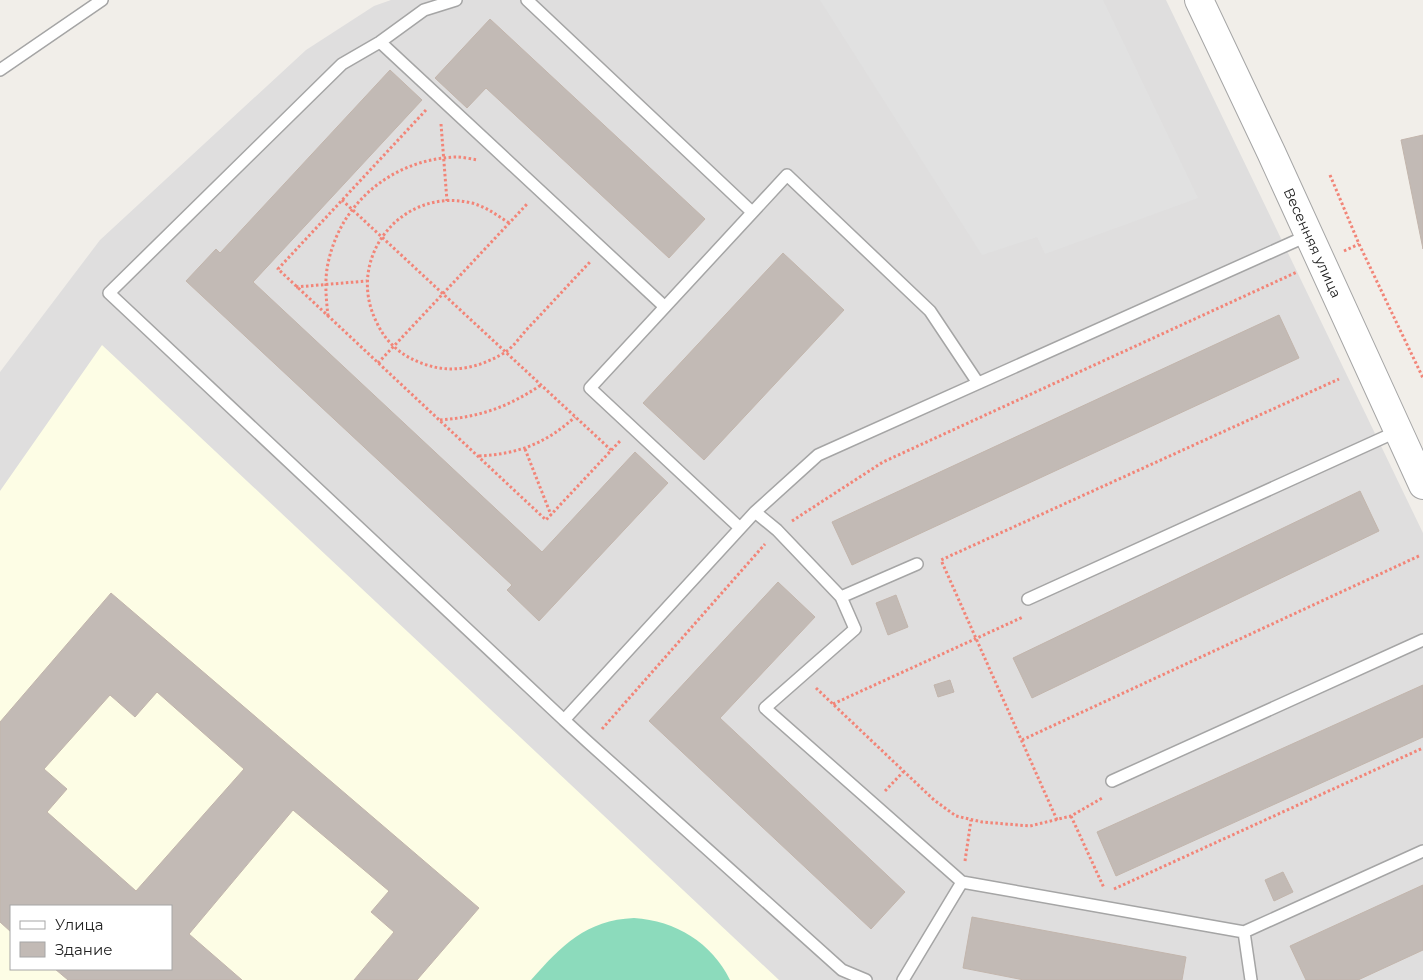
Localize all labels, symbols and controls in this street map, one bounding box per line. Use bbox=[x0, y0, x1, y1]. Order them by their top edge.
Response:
street label: Весенняя улица bbox=[1280, 185, 1345, 301]
legend bbox=[10, 905, 172, 970]
text: Улица bbox=[55, 915, 103, 934]
text: Здание bbox=[55, 940, 113, 959]

